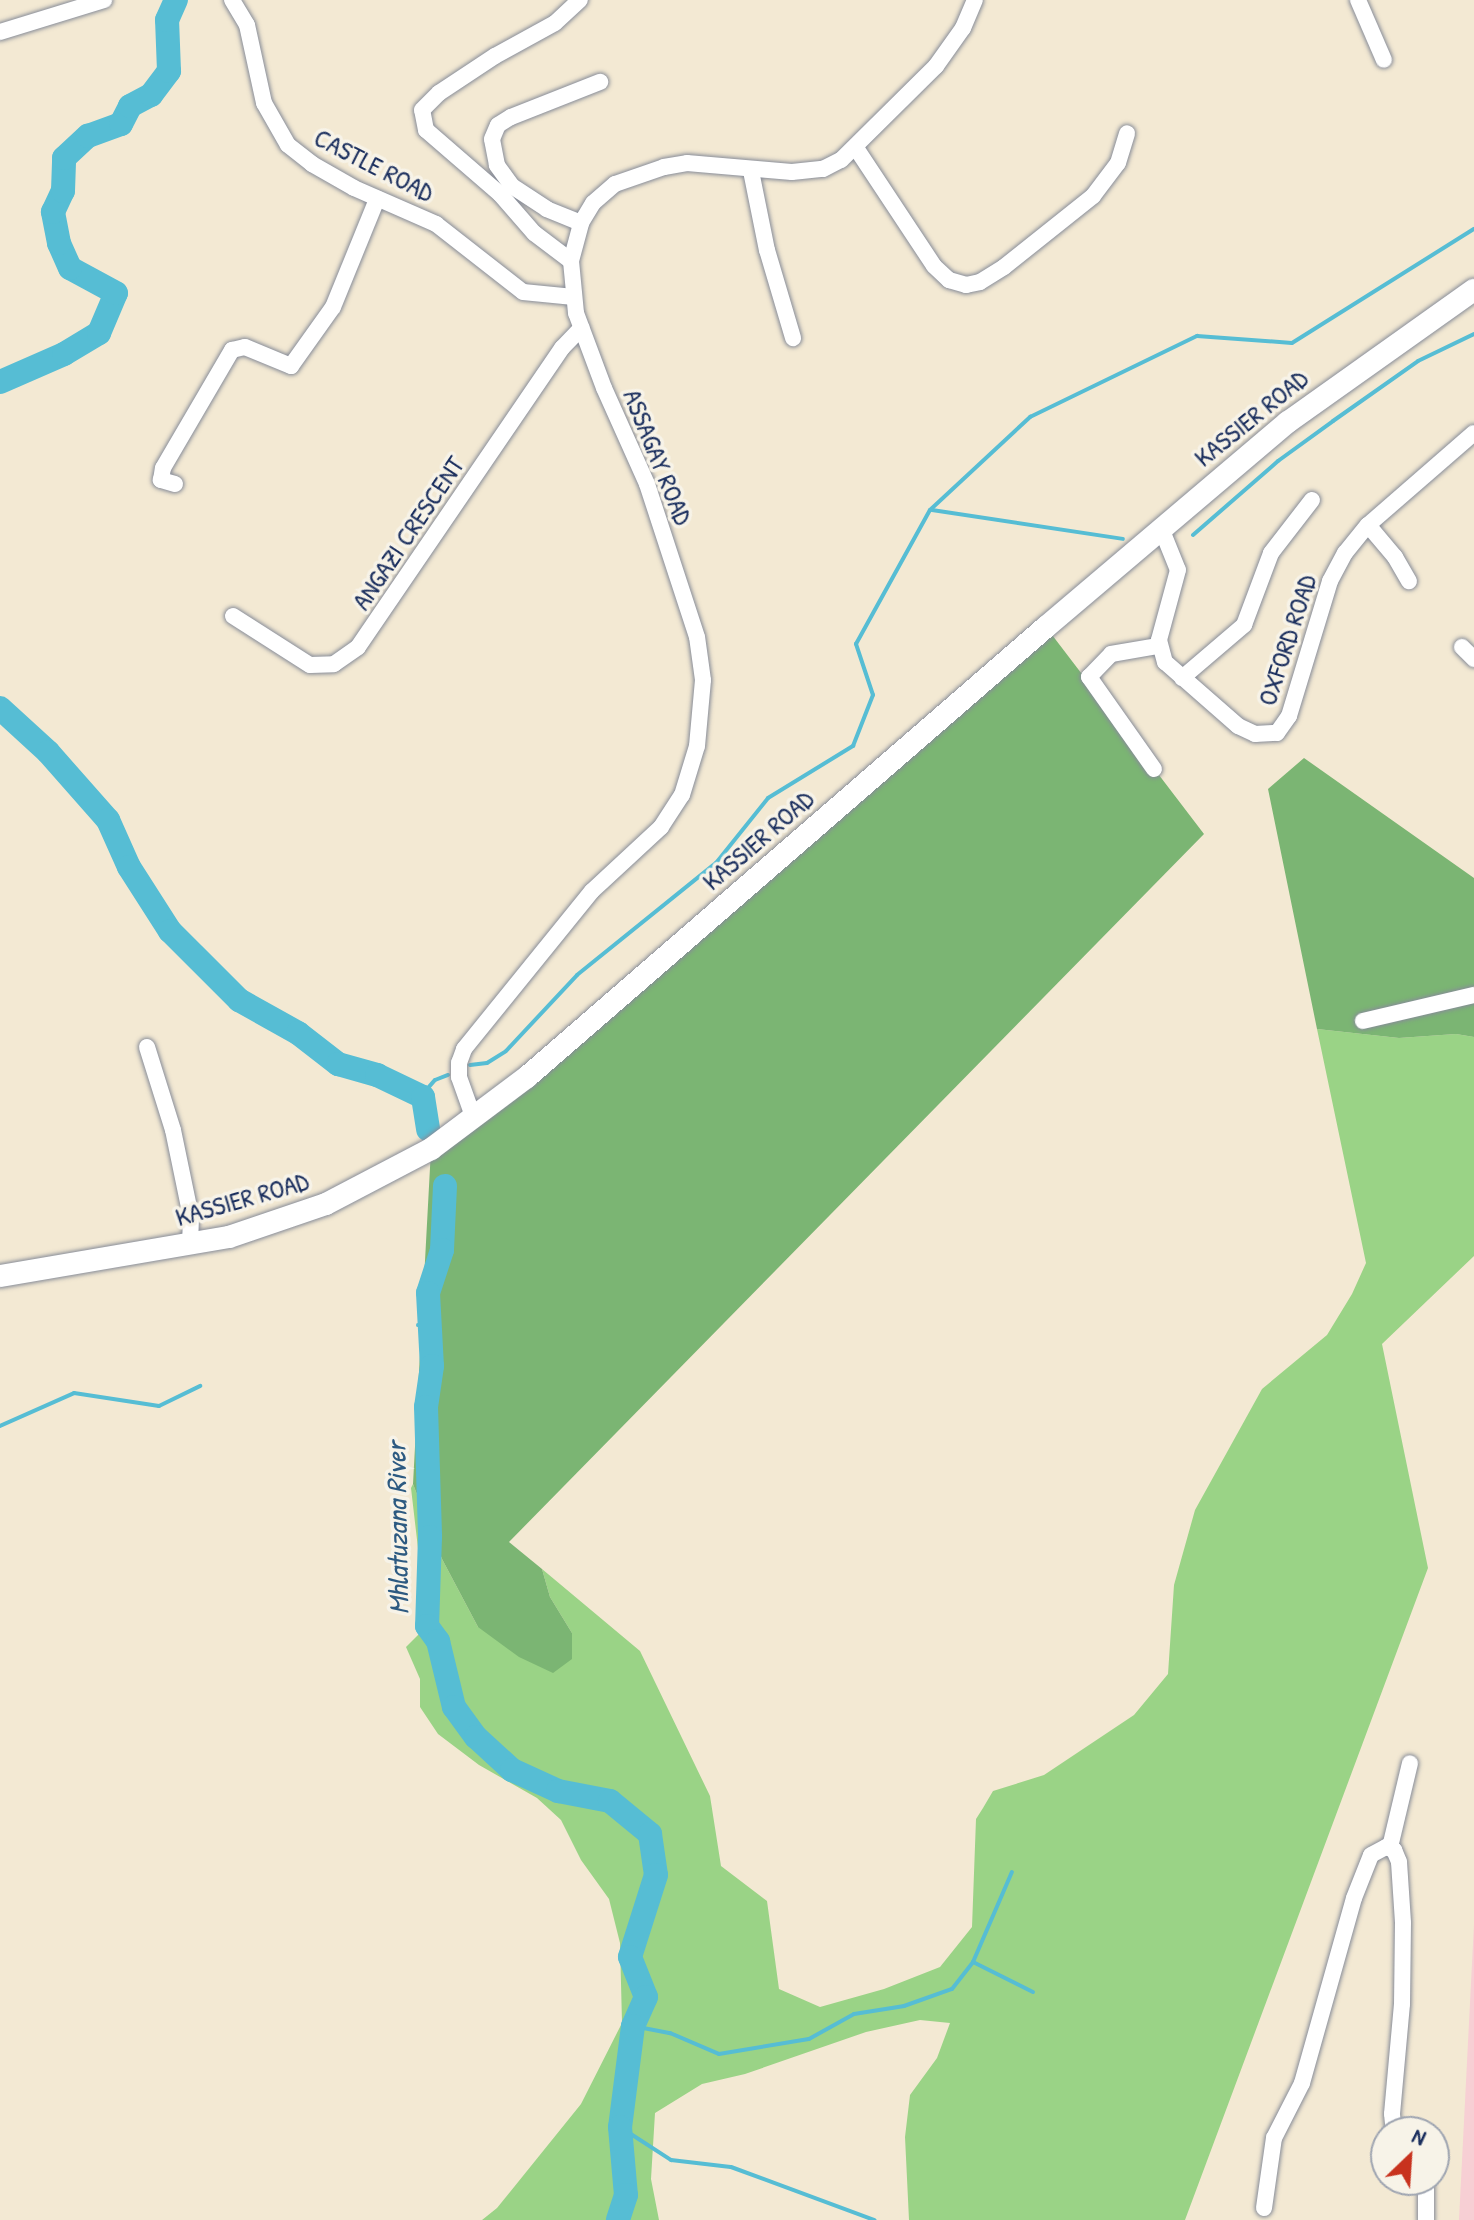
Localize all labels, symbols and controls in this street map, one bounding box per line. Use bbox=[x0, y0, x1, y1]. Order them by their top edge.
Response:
street label: CASTLE ROAD bbox=[309, 122, 439, 208]
street label: KASSIER ROAD bbox=[1188, 363, 1314, 473]
street label: ASSAGAY ROAD bbox=[617, 385, 699, 529]
street label: ANGAZI CRESCENT bbox=[345, 450, 471, 616]
street label: OXFORD ROAD bbox=[1251, 571, 1323, 709]
street label: KASSIER ROAD bbox=[696, 783, 820, 897]
street label: KASSIER ROAD bbox=[172, 1165, 312, 1233]
water label: Mhlatuzana River bbox=[379, 1441, 415, 1615]
north arrow bbox=[1370, 2116, 1450, 2196]
text: N bbox=[1408, 2120, 1431, 2152]

